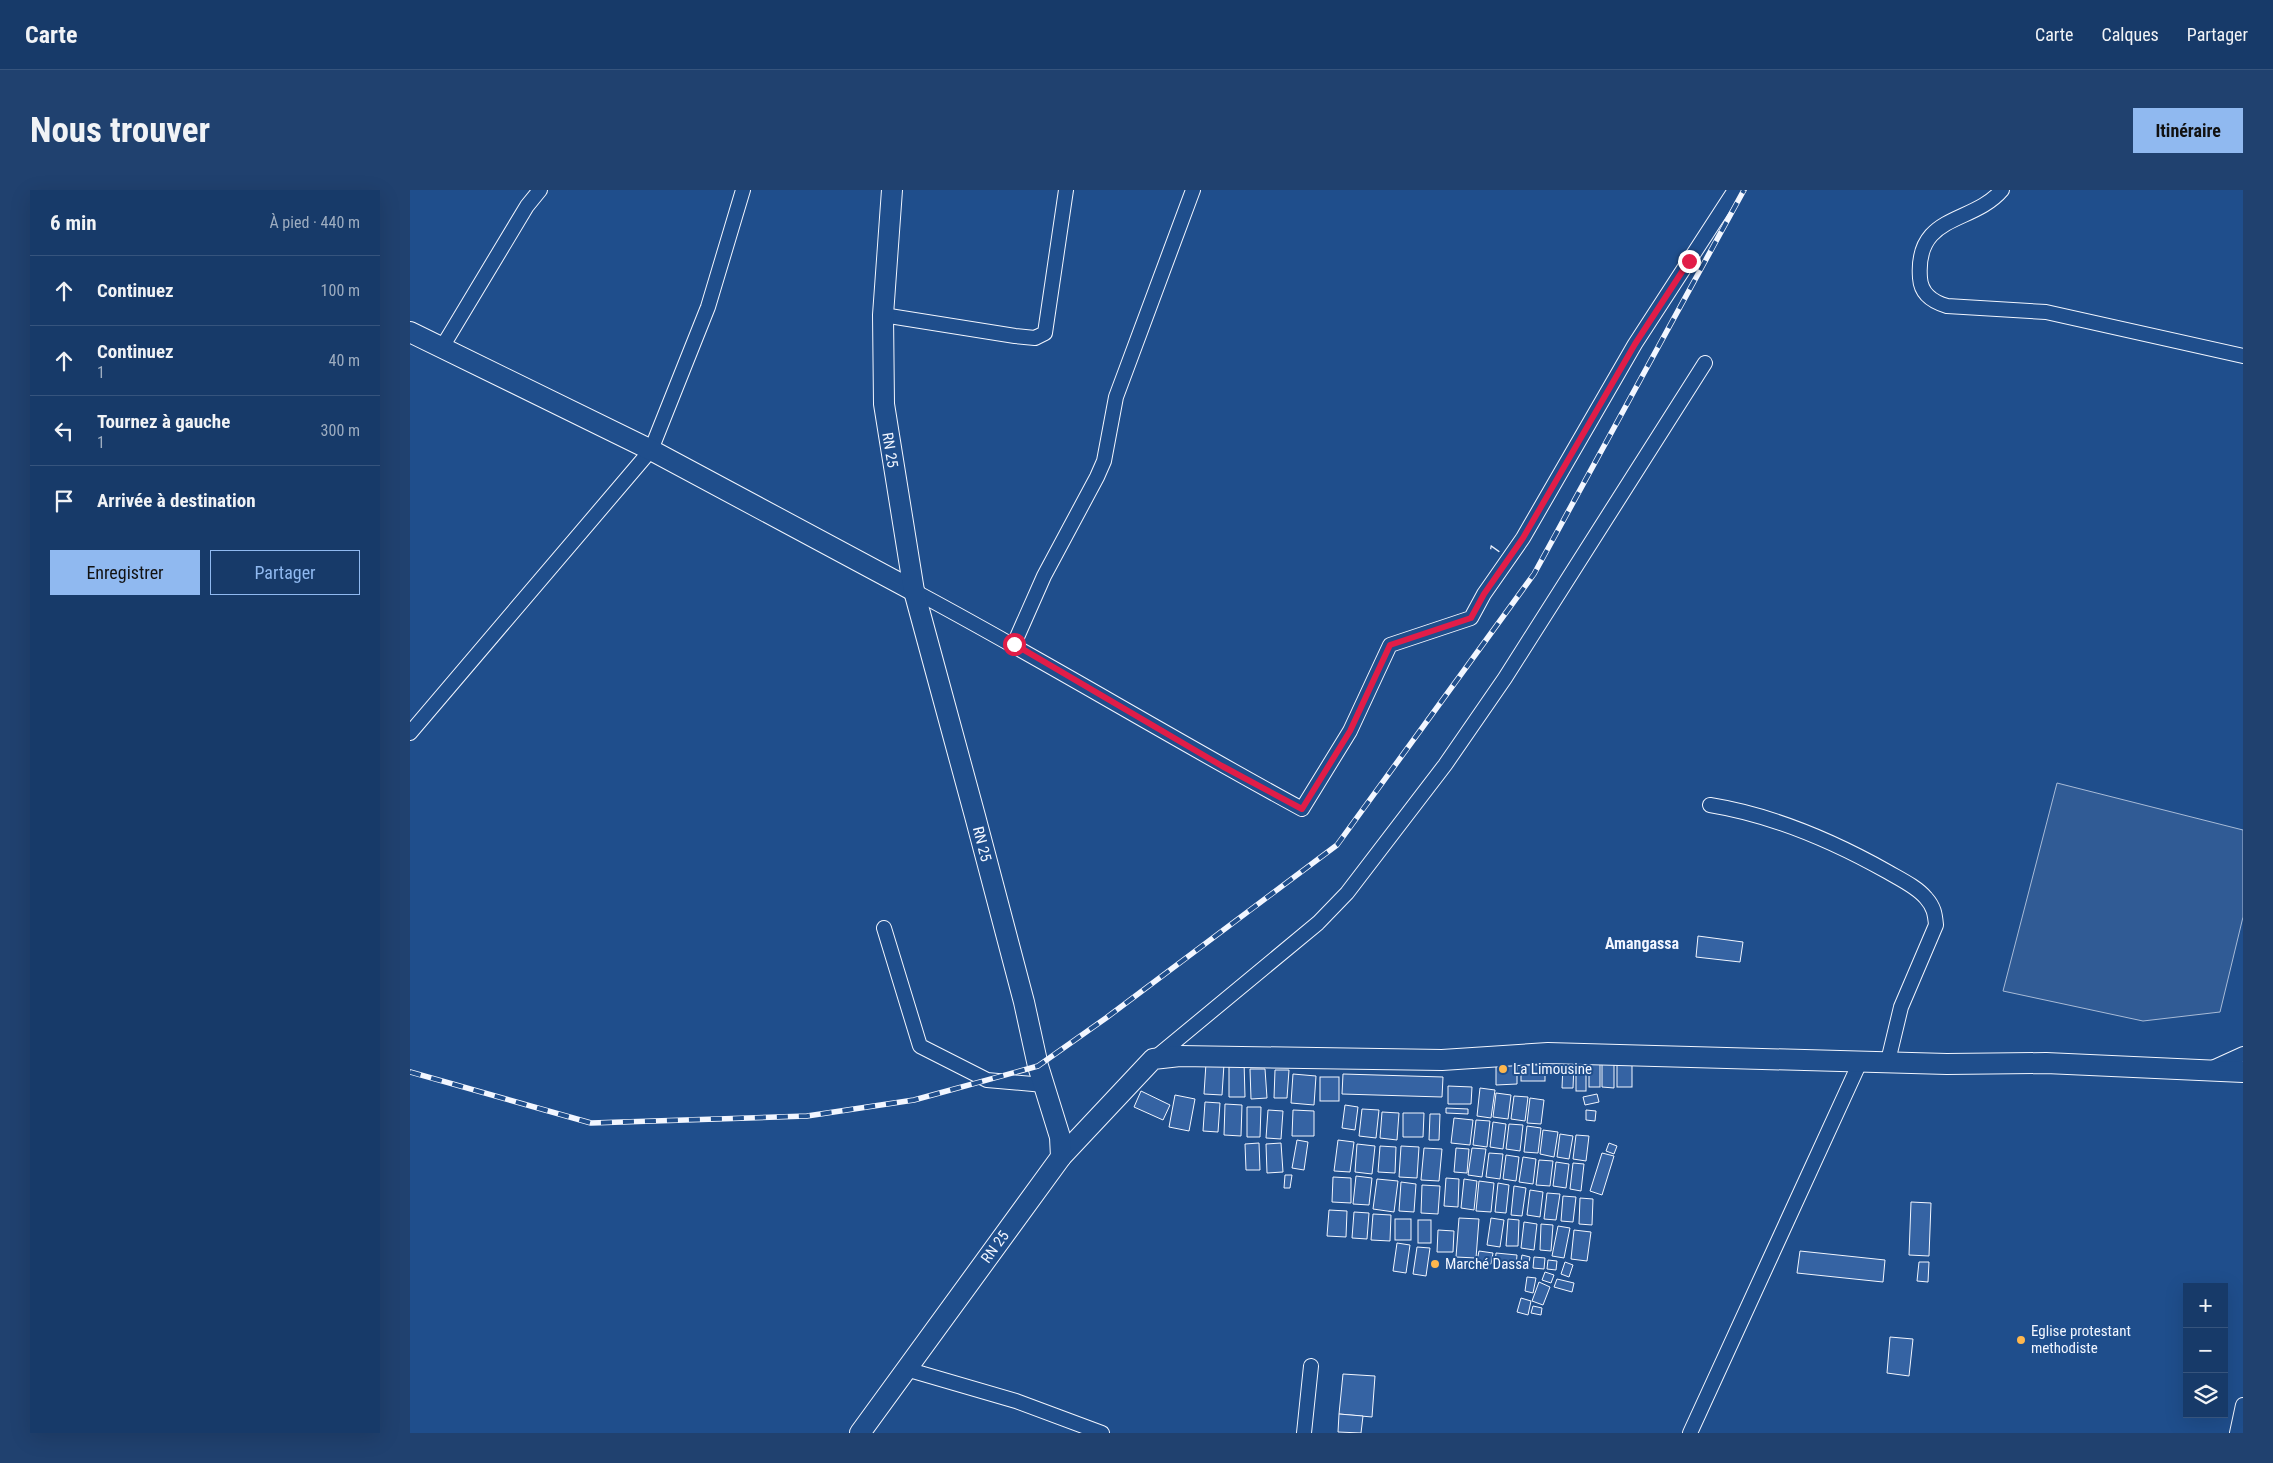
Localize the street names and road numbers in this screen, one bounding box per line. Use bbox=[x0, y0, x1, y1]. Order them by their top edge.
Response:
street label: RN 25 bbox=[878, 431, 902, 469]
street label: 1 bbox=[1486, 541, 1504, 557]
street label: RN 25 bbox=[969, 825, 995, 863]
street label: RN 25 bbox=[977, 1227, 1013, 1267]

